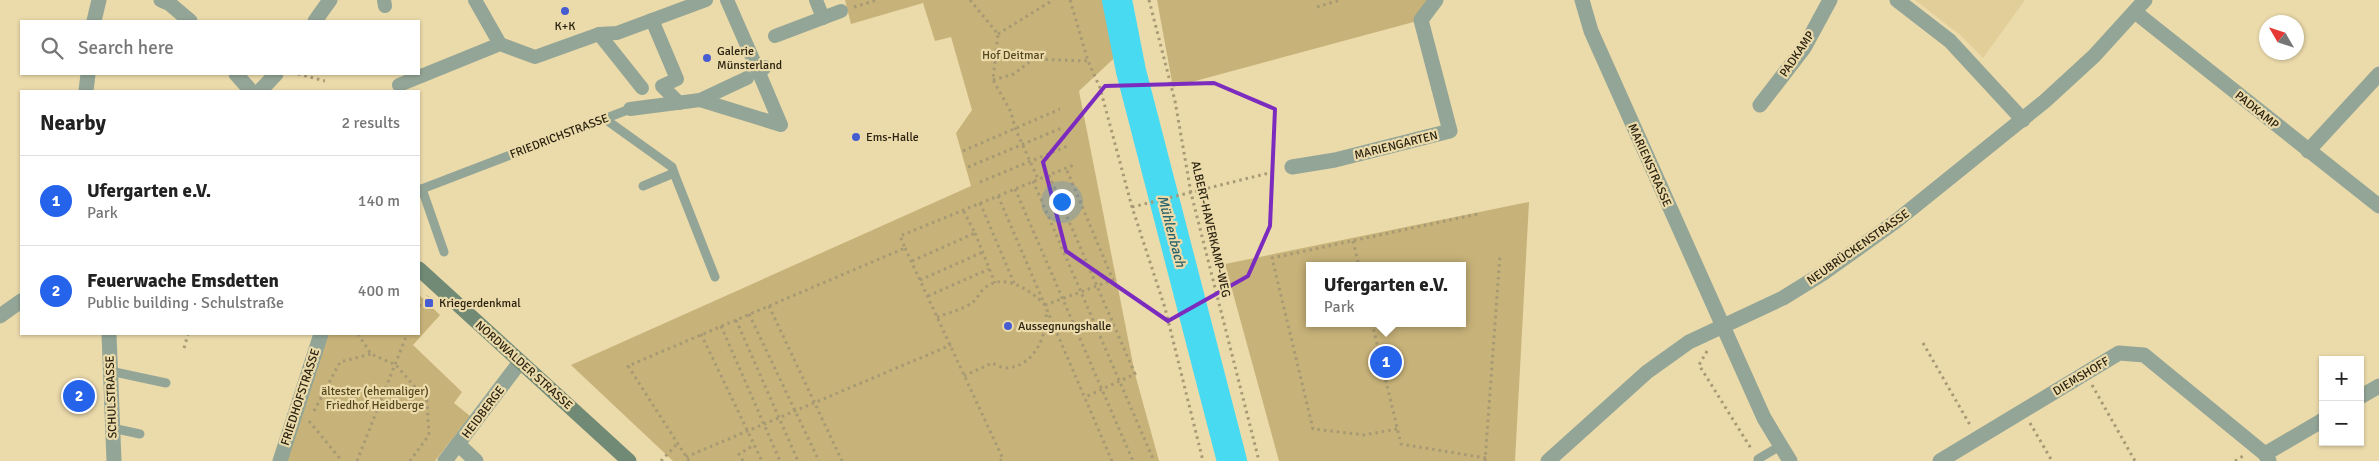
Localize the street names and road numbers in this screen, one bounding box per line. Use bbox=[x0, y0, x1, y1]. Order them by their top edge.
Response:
street label: PADKAMP bbox=[1777, 28, 1818, 80]
street label: PADKAMP bbox=[2232, 88, 2282, 133]
street label: FRIEDRICHSTRASSE bbox=[508, 111, 611, 162]
street label: MARIENSTRASSE bbox=[1624, 121, 1675, 209]
street label: MARIENGARTEN bbox=[1353, 128, 1439, 163]
street label: ALBERT-HAVERKAMP-WEG bbox=[1188, 159, 1234, 299]
street label: NEUBRÜCKENSTRASSE bbox=[1804, 206, 1912, 288]
street label: NORDWALDER STRASSE bbox=[472, 318, 576, 413]
street label: FRIEDHOFSTRASSE bbox=[278, 347, 323, 447]
street label: DIEMSHOFF bbox=[2050, 354, 2112, 399]
street label: SCHULSTRASSE bbox=[103, 355, 120, 439]
street label: HEIDBERGE bbox=[459, 383, 508, 441]

